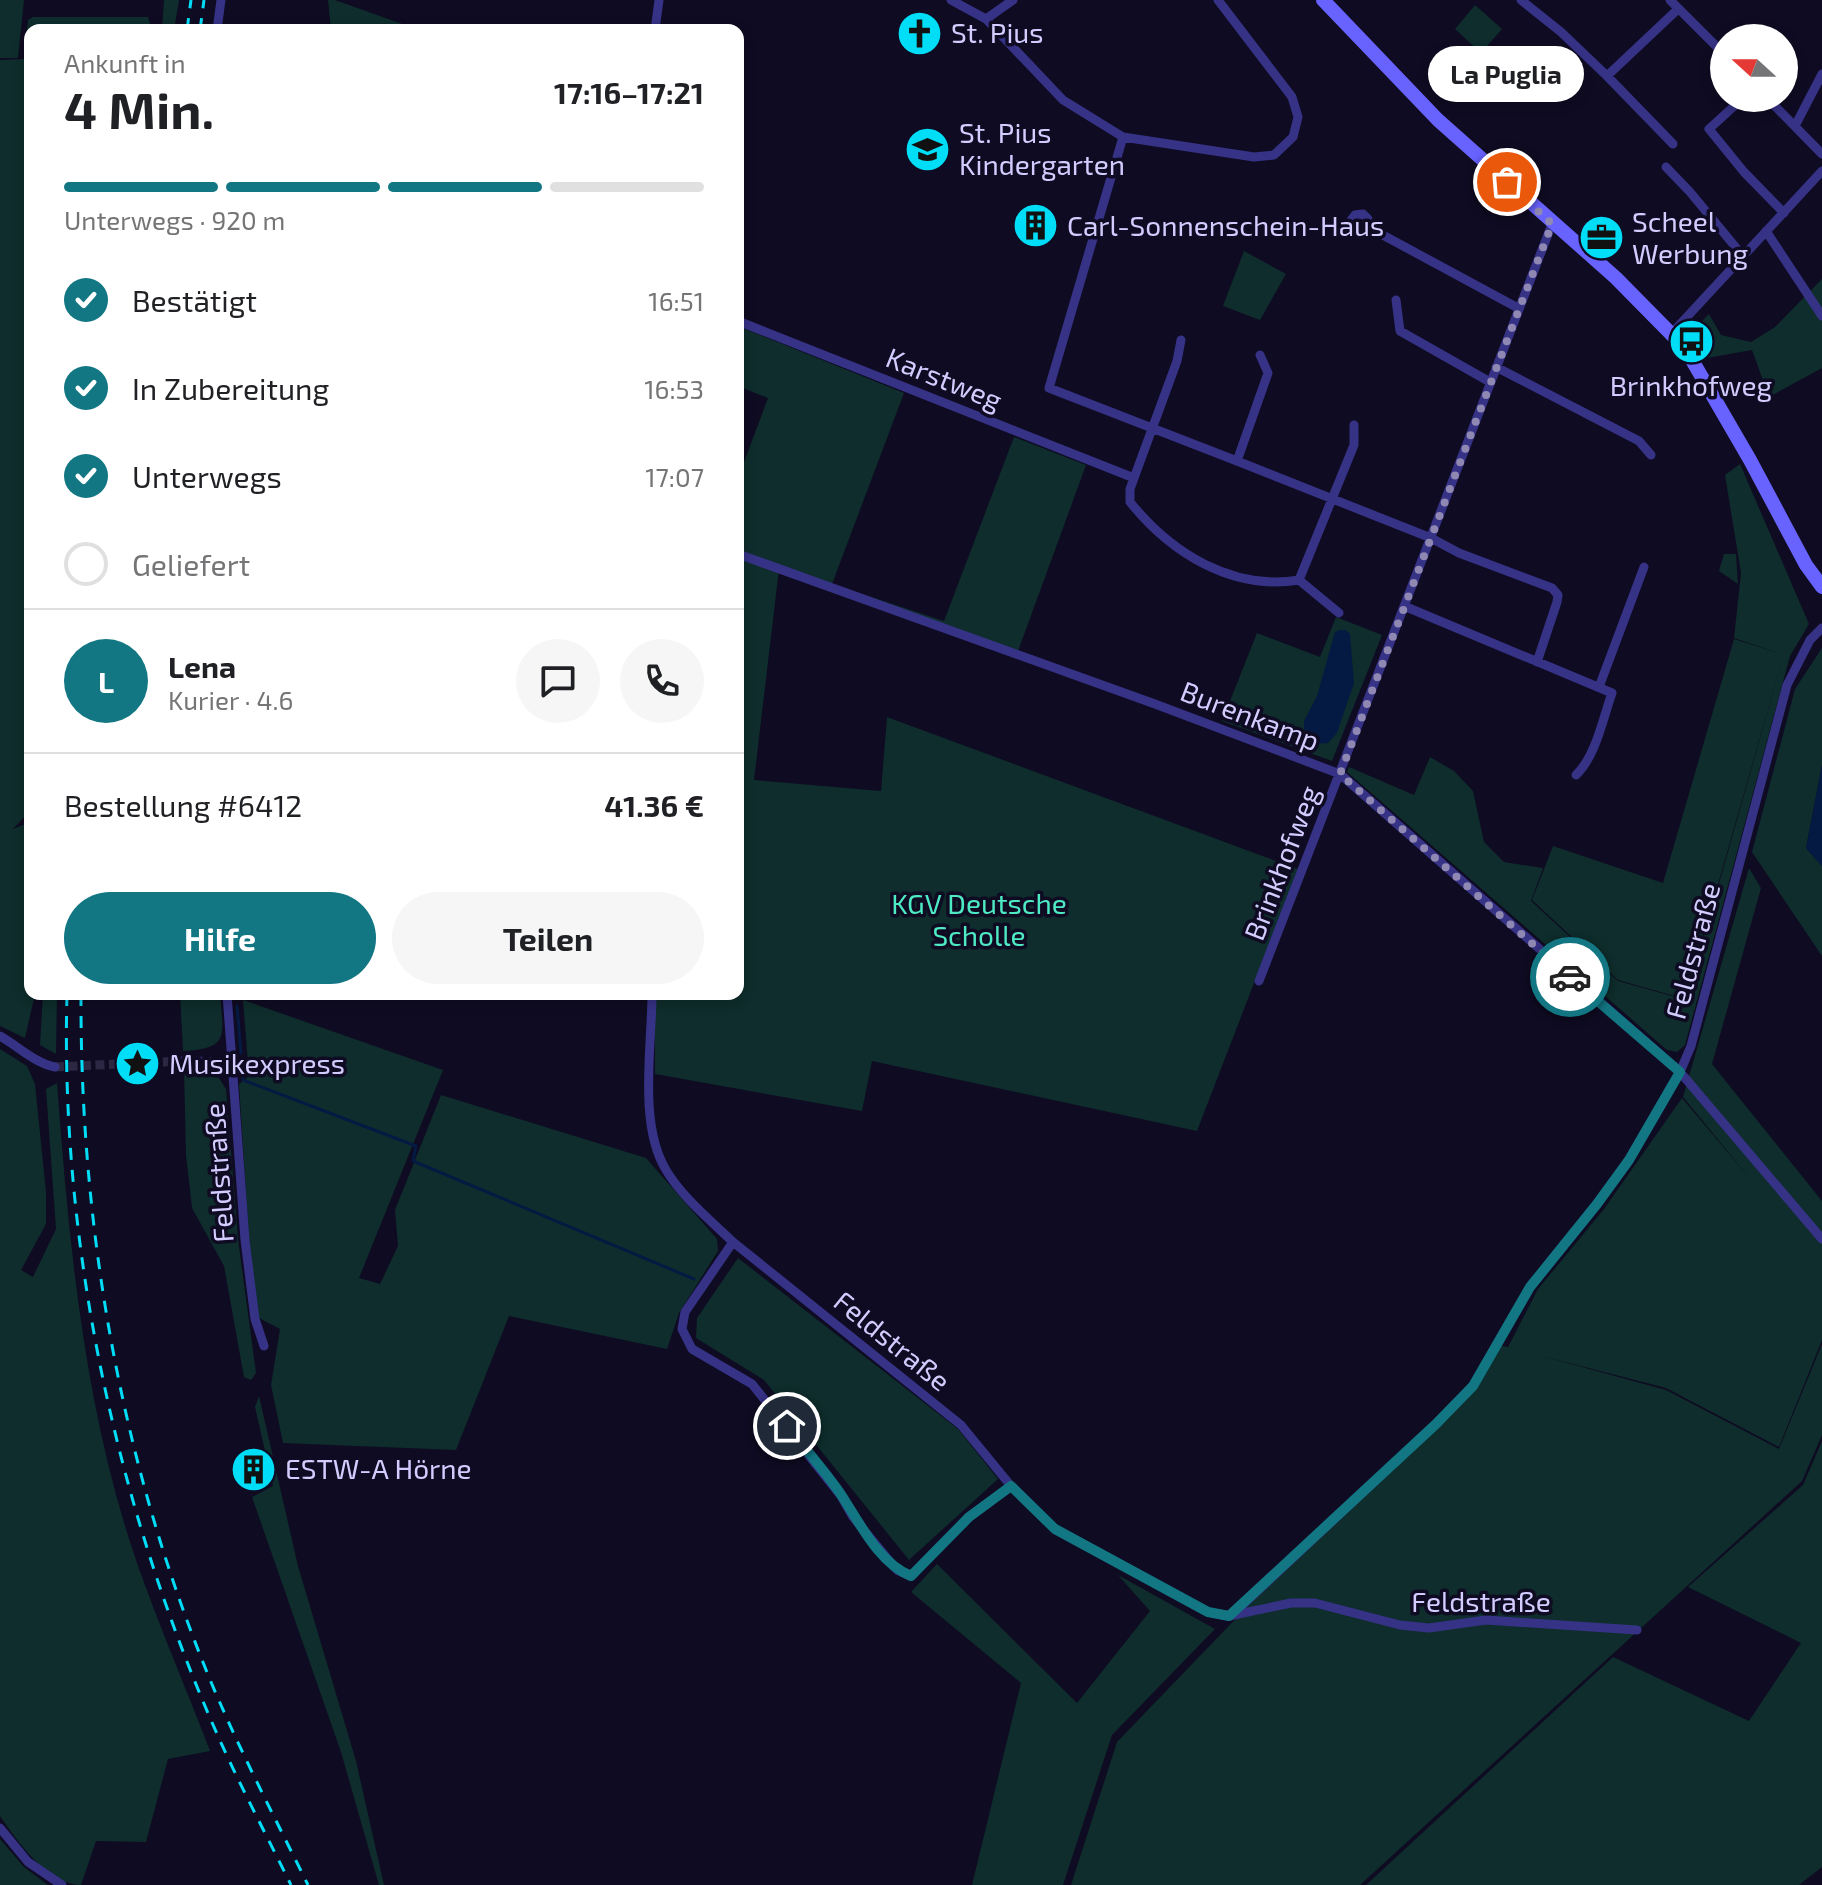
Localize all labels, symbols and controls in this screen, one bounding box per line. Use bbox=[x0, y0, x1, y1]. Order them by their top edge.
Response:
church icon: St. Pius bbox=[896, 9, 944, 57]
place label: St. Pius bbox=[951, 15, 1044, 49]
north arrow bbox=[1710, 24, 1798, 112]
map controls bbox=[1710, 24, 1798, 112]
callout: La Puglia bbox=[1429, 46, 1585, 102]
text: Ankunft in bbox=[64, 47, 186, 78]
text: La Puglia bbox=[1450, 58, 1562, 89]
text: 17:16–17:21 bbox=[554, 74, 704, 110]
text: 4 Min. bbox=[64, 77, 214, 139]
place label: St. Pius Kindergarten bbox=[959, 115, 1125, 181]
school or university icon: St. Pius Kindergarten bbox=[904, 125, 952, 173]
pin bbox=[1473, 148, 1541, 216]
icon: bag bbox=[1485, 160, 1529, 204]
building icon: Carl-Sonnenschein-Haus bbox=[1012, 202, 1060, 250]
text: Unterwegs · 920 m bbox=[64, 204, 285, 235]
place label: Scheel Werbung bbox=[1632, 204, 1748, 270]
place label: Carl-Sonnenschein-Haus bbox=[1067, 208, 1384, 242]
office icon: Scheel Werbung bbox=[1577, 214, 1625, 262]
icon: check bbox=[64, 278, 108, 322]
text: Bestätigt bbox=[132, 282, 257, 318]
text: 16:51 bbox=[648, 285, 704, 316]
bus stop icon: Brinkhofweg bbox=[1667, 318, 1715, 366]
street label: Karstweg bbox=[882, 340, 1007, 417]
icon: check bbox=[64, 366, 108, 410]
place label: Brinkhofweg bbox=[1610, 368, 1773, 402]
text: In Zubereitung bbox=[132, 370, 329, 406]
text: 16:53 bbox=[644, 373, 704, 404]
icon: check bbox=[64, 454, 108, 498]
text: Unterwegs bbox=[132, 458, 282, 494]
text: 17:07 bbox=[645, 461, 704, 492]
text: Geliefert bbox=[132, 546, 250, 582]
button: chat bbox=[516, 639, 600, 723]
button: phone bbox=[620, 639, 704, 723]
text: Lena bbox=[168, 648, 236, 684]
text: L bbox=[98, 663, 114, 699]
street label: Burenkamp bbox=[1176, 673, 1325, 757]
text: Kurier · 4.6 bbox=[168, 684, 293, 715]
street label: Brinkhofweg bbox=[1236, 780, 1326, 945]
text: Bestellung #6412 bbox=[64, 787, 302, 823]
text: 41.36 € bbox=[604, 787, 704, 823]
street label: Feldstraße bbox=[1658, 879, 1727, 1022]
park label: KGV Deutsche Scholle bbox=[891, 886, 1067, 952]
button: Hilfe bbox=[64, 892, 376, 984]
button: Teilen bbox=[392, 892, 704, 984]
courier bbox=[1530, 937, 1610, 1017]
icon: car bbox=[1548, 955, 1592, 999]
place icon: Musikexpress bbox=[114, 1040, 162, 1088]
place label: Musikexpress bbox=[169, 1046, 345, 1080]
street label: Feldstraße bbox=[196, 1102, 240, 1244]
street label: Feldstraße bbox=[828, 1283, 958, 1397]
pin bbox=[753, 1392, 821, 1460]
icon: home bbox=[765, 1404, 809, 1448]
building icon: ESTW-A Hörne bbox=[230, 1445, 278, 1493]
place label: ESTW-A Hörne bbox=[285, 1451, 472, 1485]
street label: Feldstraße bbox=[1411, 1584, 1551, 1618]

